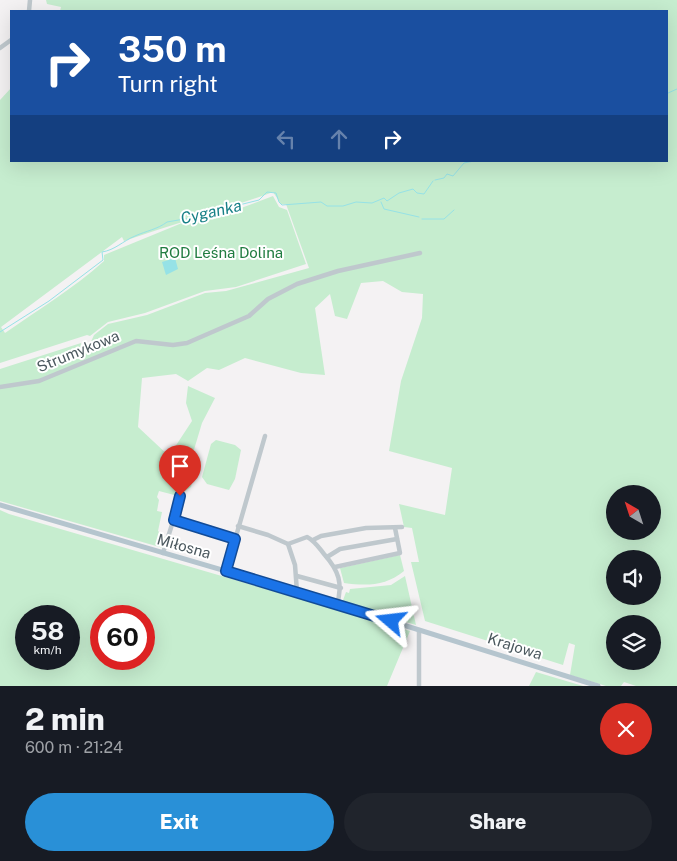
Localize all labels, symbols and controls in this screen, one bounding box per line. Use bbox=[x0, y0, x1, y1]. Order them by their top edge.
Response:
text: 350 m bbox=[118, 29, 227, 70]
icon: right bbox=[35, 30, 100, 95]
text: Turn right bbox=[118, 71, 218, 97]
icon: left bbox=[272, 125, 300, 153]
icon: ahead bbox=[325, 125, 353, 153]
icon: right bbox=[378, 125, 406, 153]
water label: Cyganka bbox=[179, 196, 243, 228]
park label: ROD Leśna Dolina bbox=[159, 244, 283, 261]
street label: Strumykowa bbox=[34, 327, 122, 375]
pin bbox=[159, 445, 201, 496]
icon: arrive bbox=[166, 452, 194, 480]
north arrow bbox=[606, 485, 661, 540]
map controls bbox=[606, 485, 661, 670]
street label: Miłosna bbox=[155, 530, 213, 562]
button: sound bbox=[606, 550, 661, 605]
position arrow bbox=[364, 594, 416, 646]
speed limit sign: 60 bbox=[90, 605, 155, 670]
button: layers bbox=[606, 615, 661, 670]
text: 58 bbox=[31, 616, 64, 646]
street label: Krajowa bbox=[486, 629, 544, 663]
text: km/h bbox=[33, 643, 62, 657]
text: 2 min bbox=[25, 701, 105, 737]
button: close bbox=[600, 703, 652, 755]
text: 600 m · 21:24 bbox=[25, 738, 123, 757]
button: Exit bbox=[25, 793, 334, 851]
button: Share bbox=[344, 793, 652, 851]

